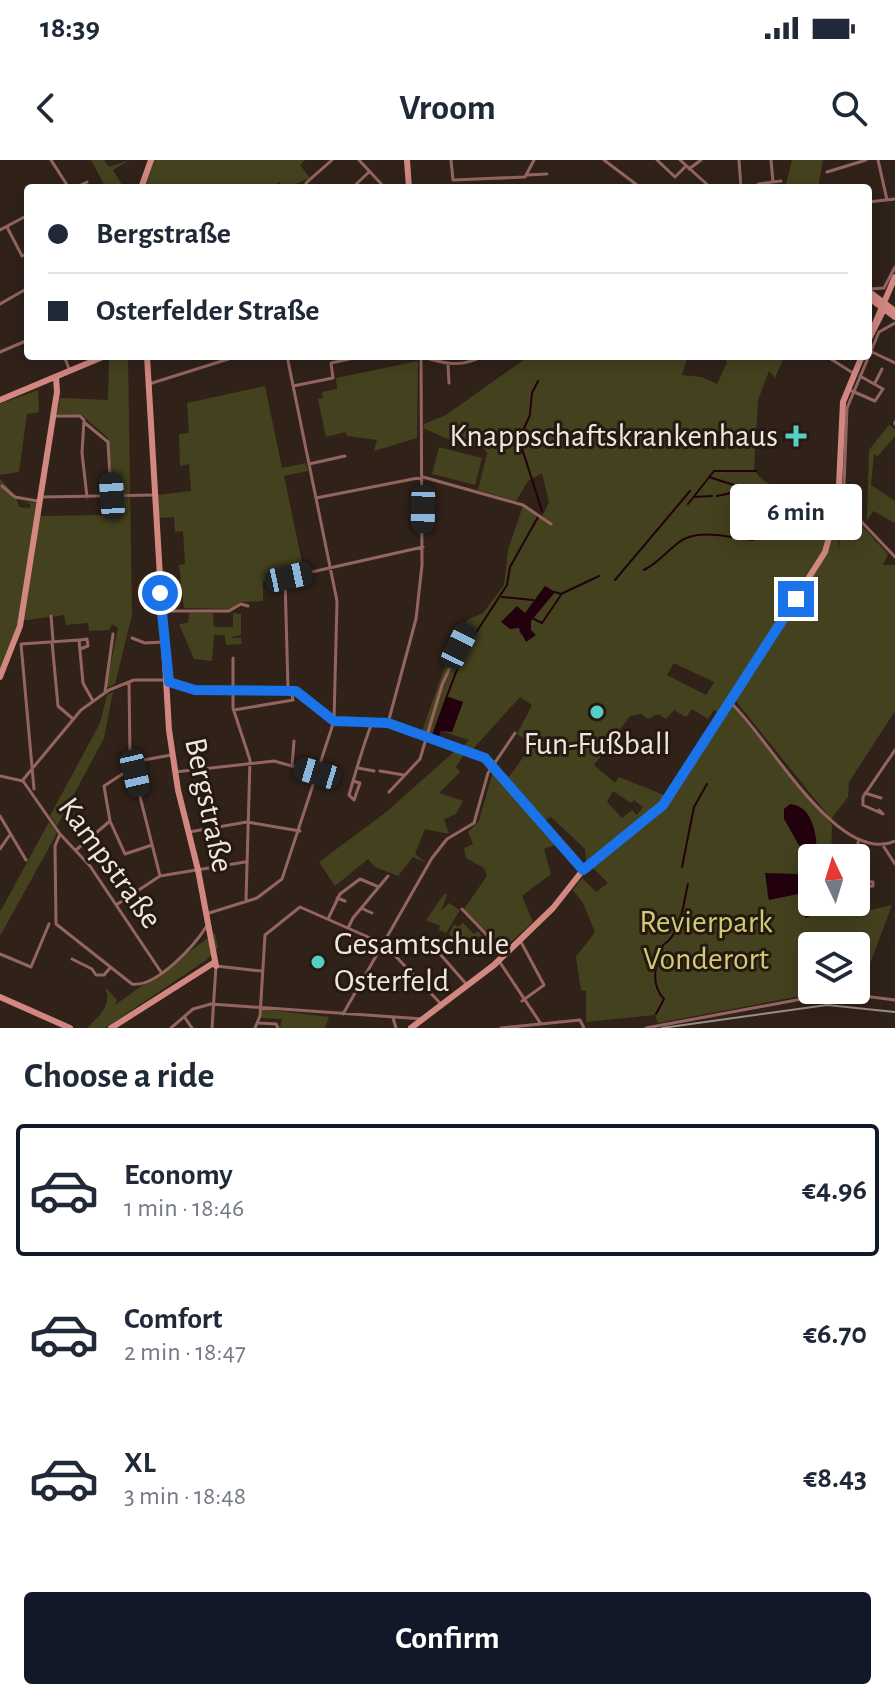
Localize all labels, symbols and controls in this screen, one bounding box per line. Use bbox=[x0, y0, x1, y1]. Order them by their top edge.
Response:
text: 18:39 bbox=[40, 13, 100, 43]
icon: back bbox=[24, 86, 68, 130]
icon: search bbox=[827, 86, 871, 130]
text: Vroom bbox=[399, 90, 496, 126]
text: Bergstraße bbox=[96, 219, 231, 249]
text: Osterfelder Straße bbox=[96, 296, 320, 326]
place label: Knappschaftskrankenhaus bbox=[449, 420, 778, 452]
marker: Knappschaftskrankenhaus bbox=[785, 425, 807, 447]
car bbox=[98, 471, 126, 521]
callout: 6 min bbox=[730, 483, 862, 539]
car bbox=[411, 485, 435, 533]
text: 6 min bbox=[767, 499, 825, 525]
car bbox=[263, 560, 315, 594]
route start bbox=[142, 575, 178, 611]
route end bbox=[778, 581, 814, 617]
car bbox=[438, 619, 480, 673]
marker: Fun-Fußball bbox=[588, 703, 606, 721]
place label: Fun-Fußball bbox=[523, 728, 671, 760]
street label: Bergstraße bbox=[179, 735, 239, 875]
car bbox=[118, 747, 152, 799]
car bbox=[291, 755, 343, 791]
street label: Kampstraße bbox=[52, 792, 168, 934]
north arrow bbox=[798, 844, 870, 916]
map controls bbox=[798, 844, 870, 1004]
park label: Revierpark Vonderort bbox=[639, 906, 773, 975]
place label: Gesamtschule Osterfeld bbox=[334, 928, 509, 997]
button: layers bbox=[798, 932, 870, 1004]
marker: Gesamtschule Osterfeld bbox=[309, 953, 327, 971]
text: Choose a ride bbox=[24, 1058, 214, 1094]
icon: car bbox=[28, 1154, 100, 1226]
text: Economy bbox=[124, 1160, 233, 1190]
text: €4.96 bbox=[802, 1175, 867, 1205]
text: 1 min · 18:46 bbox=[124, 1195, 244, 1221]
icon: car bbox=[28, 1298, 100, 1370]
text: Comfort bbox=[124, 1304, 223, 1334]
text: €6.70 bbox=[803, 1319, 867, 1349]
text: 2 min · 18:47 bbox=[124, 1339, 246, 1365]
icon: car bbox=[28, 1442, 100, 1514]
text: XL bbox=[124, 1448, 156, 1478]
text: €8.43 bbox=[803, 1463, 867, 1493]
text: 3 min · 18:48 bbox=[124, 1483, 246, 1509]
button: Confirm bbox=[24, 1592, 871, 1684]

